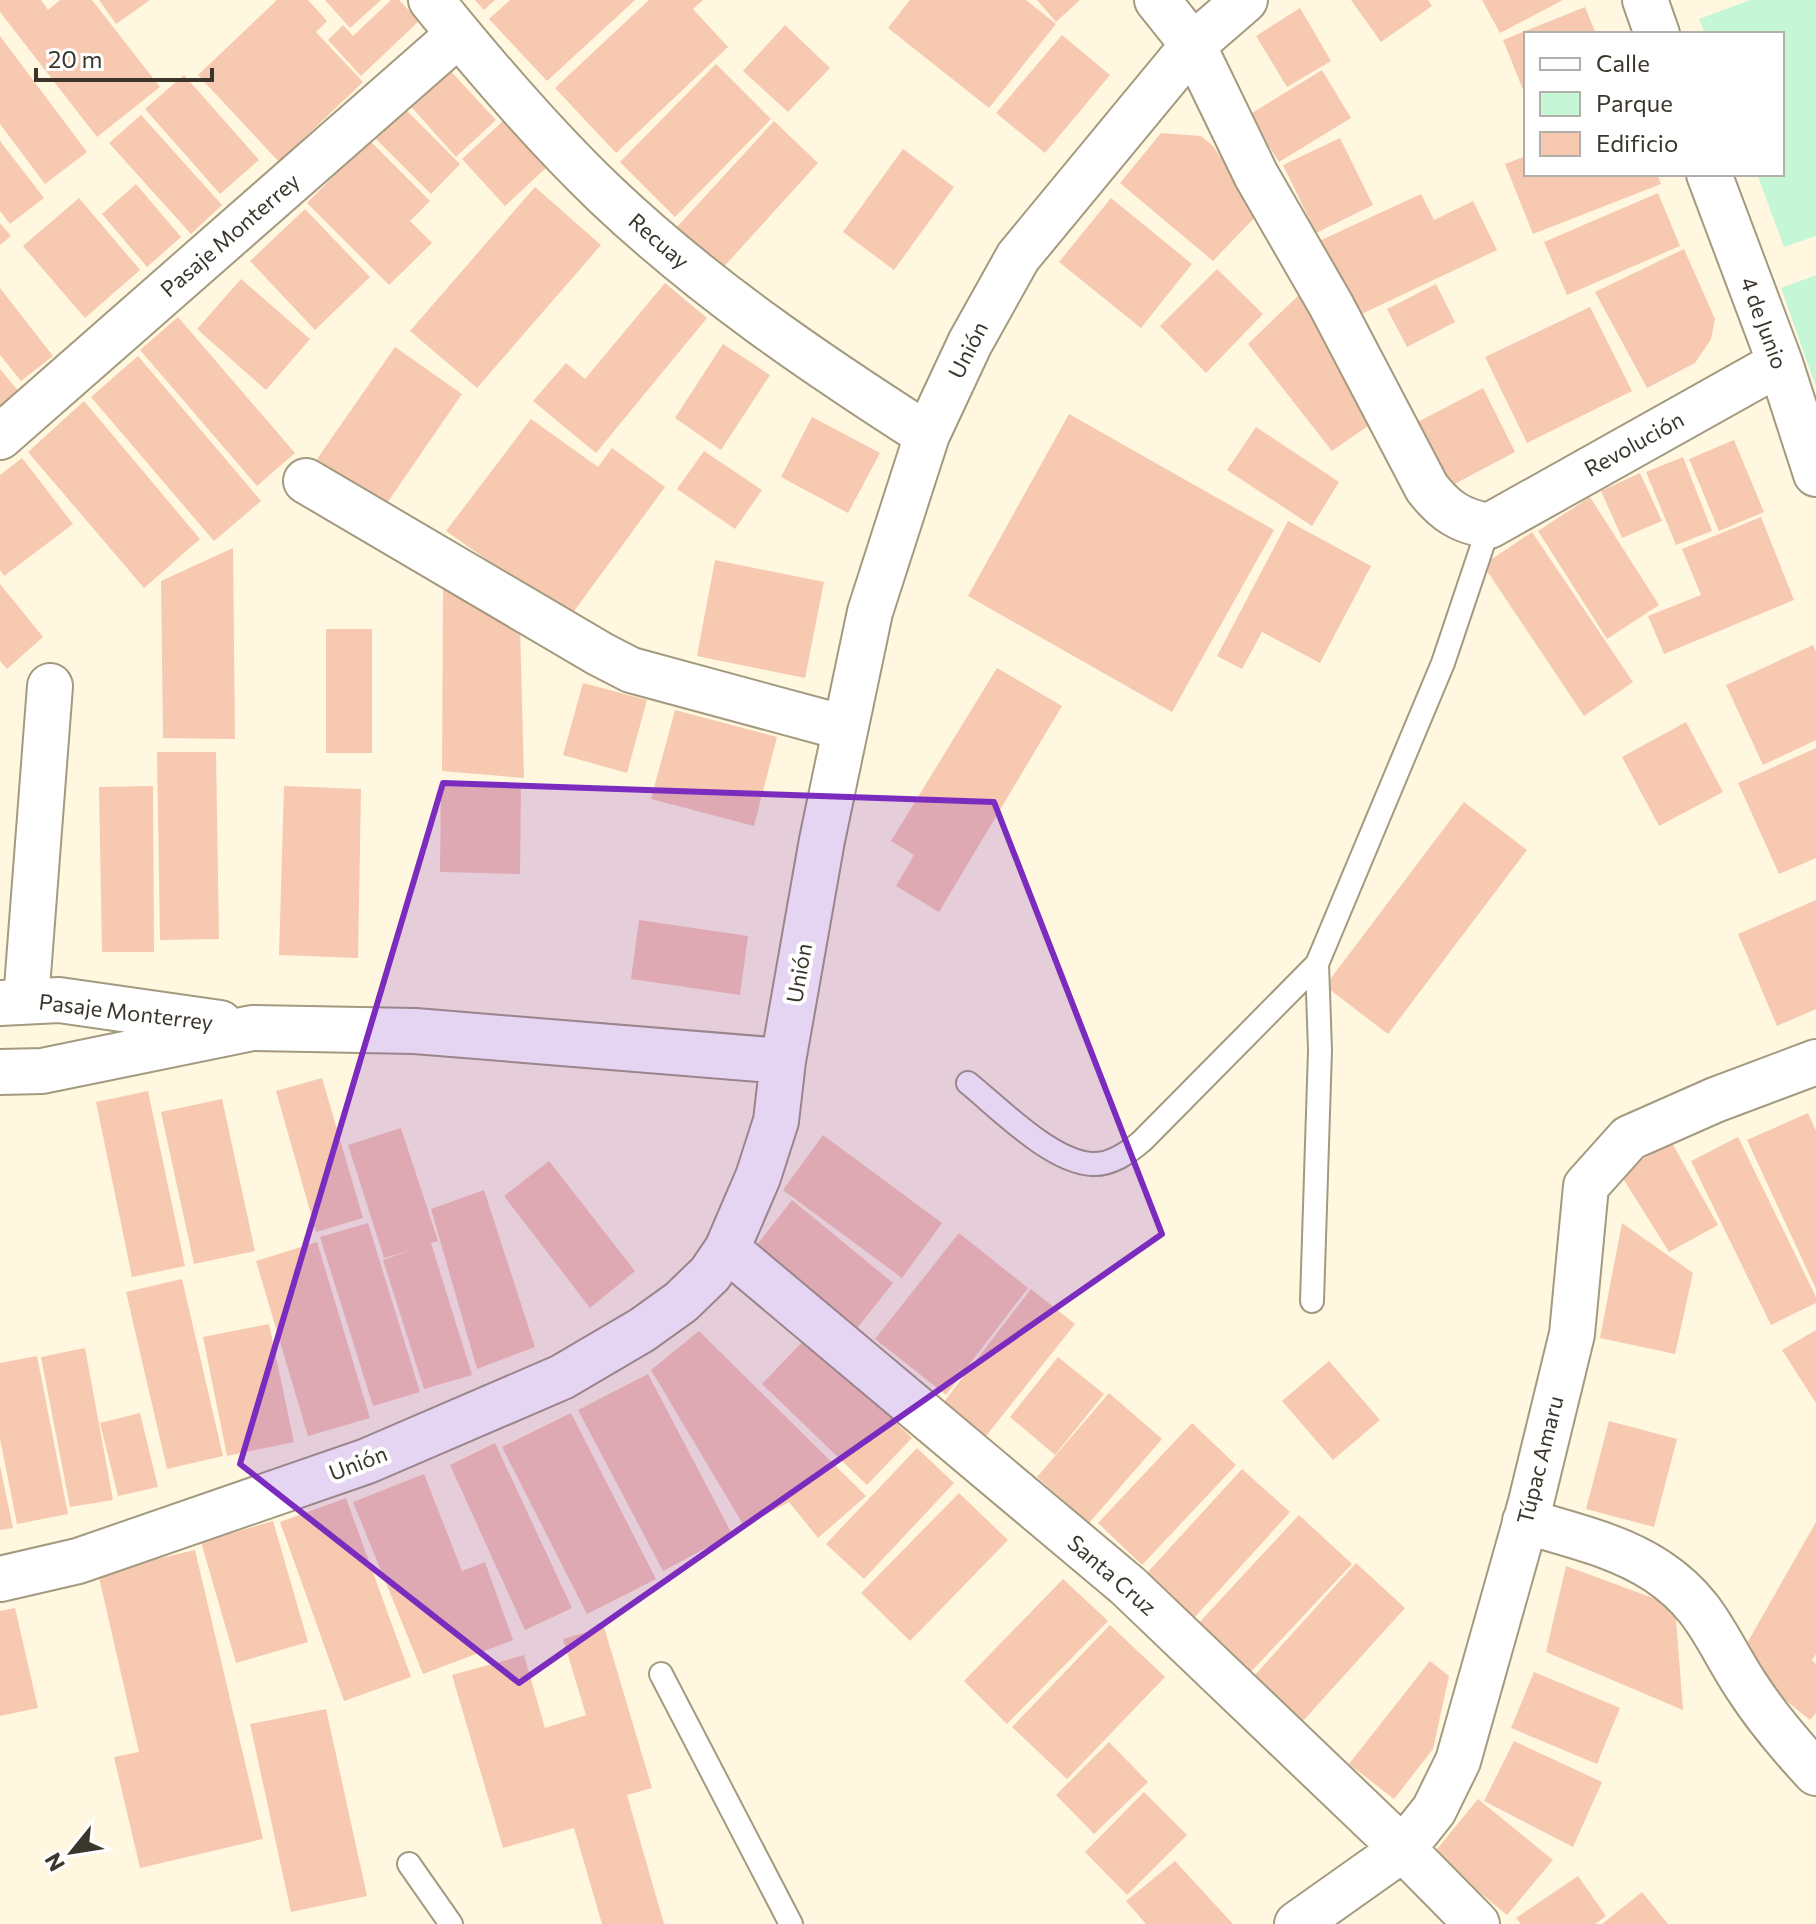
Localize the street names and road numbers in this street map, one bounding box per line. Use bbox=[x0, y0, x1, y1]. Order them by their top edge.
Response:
street label: Pasaje Monterrey bbox=[155, 167, 305, 302]
street label: Recuay bbox=[624, 207, 695, 274]
street label: 4 de Junio bbox=[1735, 273, 1794, 373]
street label: Unión bbox=[942, 317, 993, 383]
street label: Revolución bbox=[1579, 405, 1688, 482]
street label: Unión bbox=[780, 941, 817, 1005]
street label: Pasaje Monterrey bbox=[37, 987, 215, 1036]
street label: Túpac Amaru bbox=[1511, 1393, 1568, 1527]
street label: Unión bbox=[325, 1439, 391, 1486]
street label: Santa Cruz bbox=[1062, 1529, 1162, 1621]

